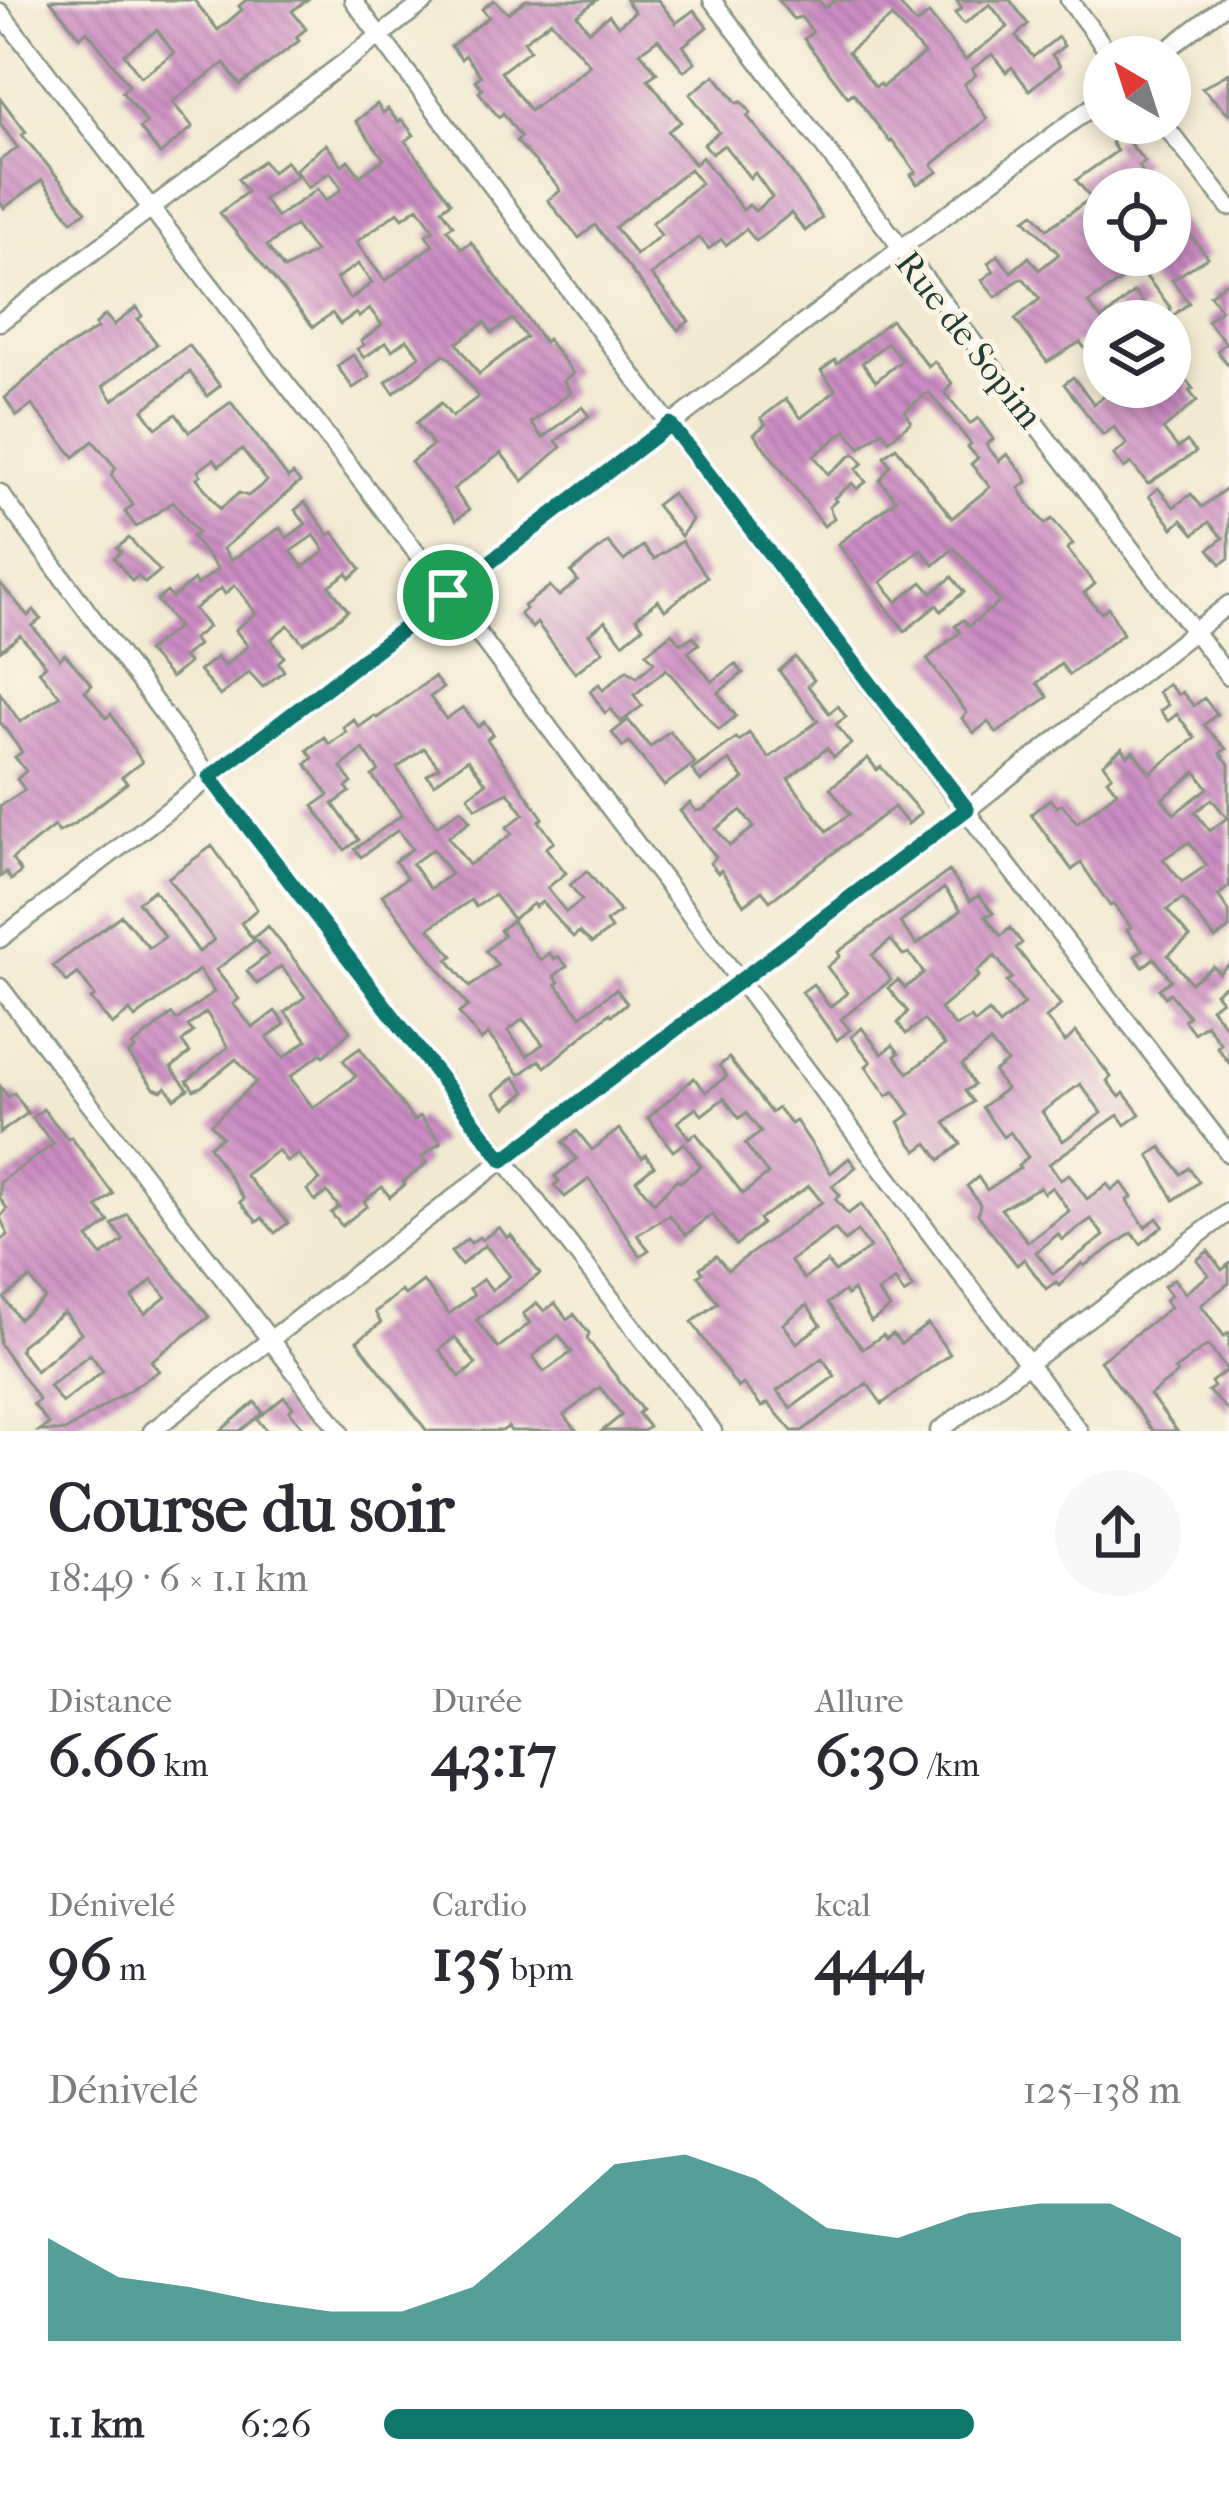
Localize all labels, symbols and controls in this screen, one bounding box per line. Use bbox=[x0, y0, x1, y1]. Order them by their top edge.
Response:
north arrow bbox=[1083, 36, 1191, 144]
map controls bbox=[1083, 36, 1191, 408]
button: locate bbox=[1083, 168, 1191, 276]
street label: Rue de Sopim bbox=[887, 243, 1051, 437]
button: layers bbox=[1083, 300, 1191, 408]
pin bbox=[397, 544, 499, 646]
icon: arrive bbox=[415, 562, 481, 628]
button: share bbox=[1055, 1470, 1181, 1596]
text: Course du soir bbox=[48, 1471, 454, 1548]
text: 18:49 · 6 × 1.1 km bbox=[48, 1555, 308, 1601]
text: Distance bbox=[48, 1682, 172, 1721]
text: Durée bbox=[432, 1682, 522, 1721]
text: Allure bbox=[815, 1682, 904, 1721]
text: 6.66 bbox=[48, 1721, 157, 1792]
text: 43:17 bbox=[432, 1721, 557, 1792]
text: 6:30 bbox=[815, 1721, 920, 1792]
text: km bbox=[157, 1746, 209, 1785]
text: /km bbox=[920, 1746, 980, 1785]
text: Dénivelé bbox=[48, 1886, 175, 1925]
text: Cardio bbox=[432, 1886, 527, 1925]
text: kcal bbox=[815, 1886, 871, 1925]
text: 96 bbox=[48, 1925, 112, 1996]
text: 135 bbox=[432, 1925, 504, 1996]
text: 444 bbox=[815, 1925, 922, 1996]
text: m bbox=[112, 1950, 146, 1989]
text: bpm bbox=[504, 1950, 573, 1989]
text: Dénivelé bbox=[48, 2067, 198, 2113]
text: 125–138 m bbox=[1023, 2067, 1181, 2113]
text: 1.1 km bbox=[48, 2401, 144, 2447]
text: 6:26 bbox=[240, 2401, 312, 2447]

